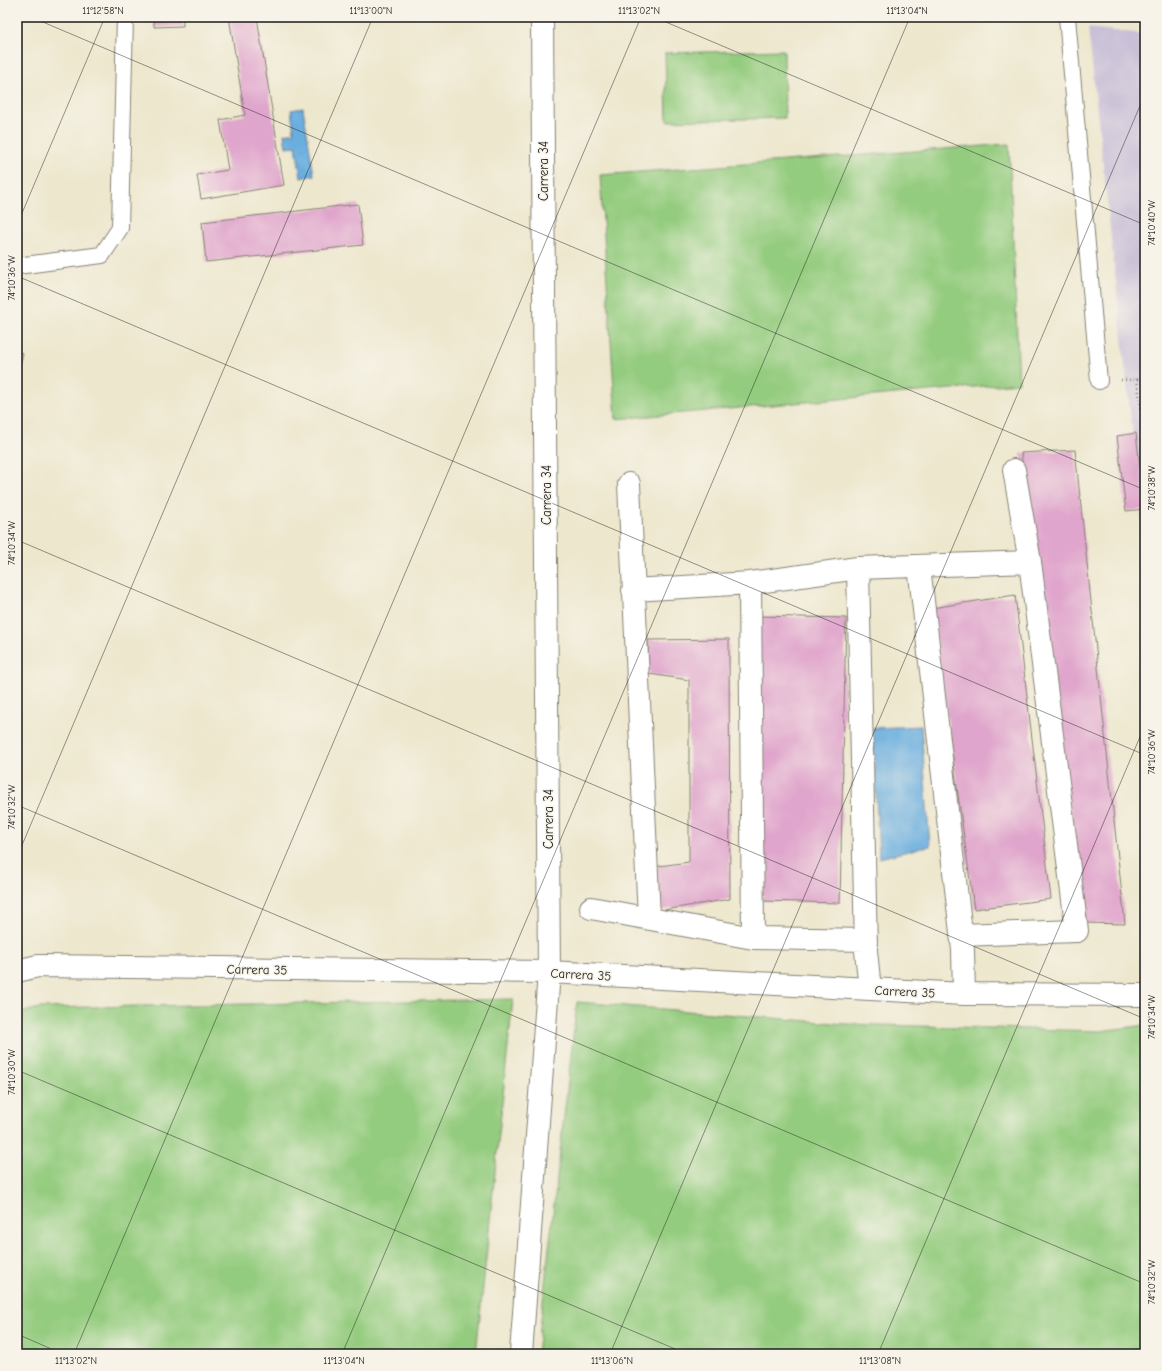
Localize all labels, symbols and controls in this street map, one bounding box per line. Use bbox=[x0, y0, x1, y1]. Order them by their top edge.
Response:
text: 11°12'58"N bbox=[82, 5, 124, 17]
text: 11°13'00"N bbox=[350, 5, 392, 17]
text: 11°13'02"N bbox=[618, 5, 660, 17]
text: 11°13'04"N bbox=[886, 5, 928, 17]
street label: Carrera 34 bbox=[536, 141, 551, 201]
text: 74°10'40"W bbox=[1146, 200, 1158, 246]
text: 74°10'36"W bbox=[6, 255, 18, 301]
street label: Carrera 34 bbox=[539, 465, 554, 525]
text: 74°10'38"W bbox=[1146, 465, 1158, 510]
text: 74°10'34"W bbox=[6, 520, 18, 565]
text: 74°10'36"W bbox=[1146, 729, 1158, 775]
text: 74°10'32"W bbox=[6, 784, 18, 829]
street label: Carrera 34 bbox=[541, 789, 556, 849]
street label: Carrera 35 bbox=[226, 961, 288, 978]
street label: Carrera 35 bbox=[550, 965, 612, 984]
street label: Carrera 35 bbox=[874, 982, 936, 1001]
text: 74°10'34"W bbox=[1146, 994, 1158, 1039]
text: 74°10'30"W bbox=[6, 1049, 18, 1095]
text: 74°10'32"W bbox=[1146, 1259, 1158, 1304]
text: 11°13'02"N bbox=[55, 1355, 97, 1367]
text: 11°13'04"N bbox=[323, 1355, 365, 1367]
text: 11°13'06"N bbox=[591, 1355, 633, 1367]
text: 11°13'08"N bbox=[859, 1355, 901, 1367]

